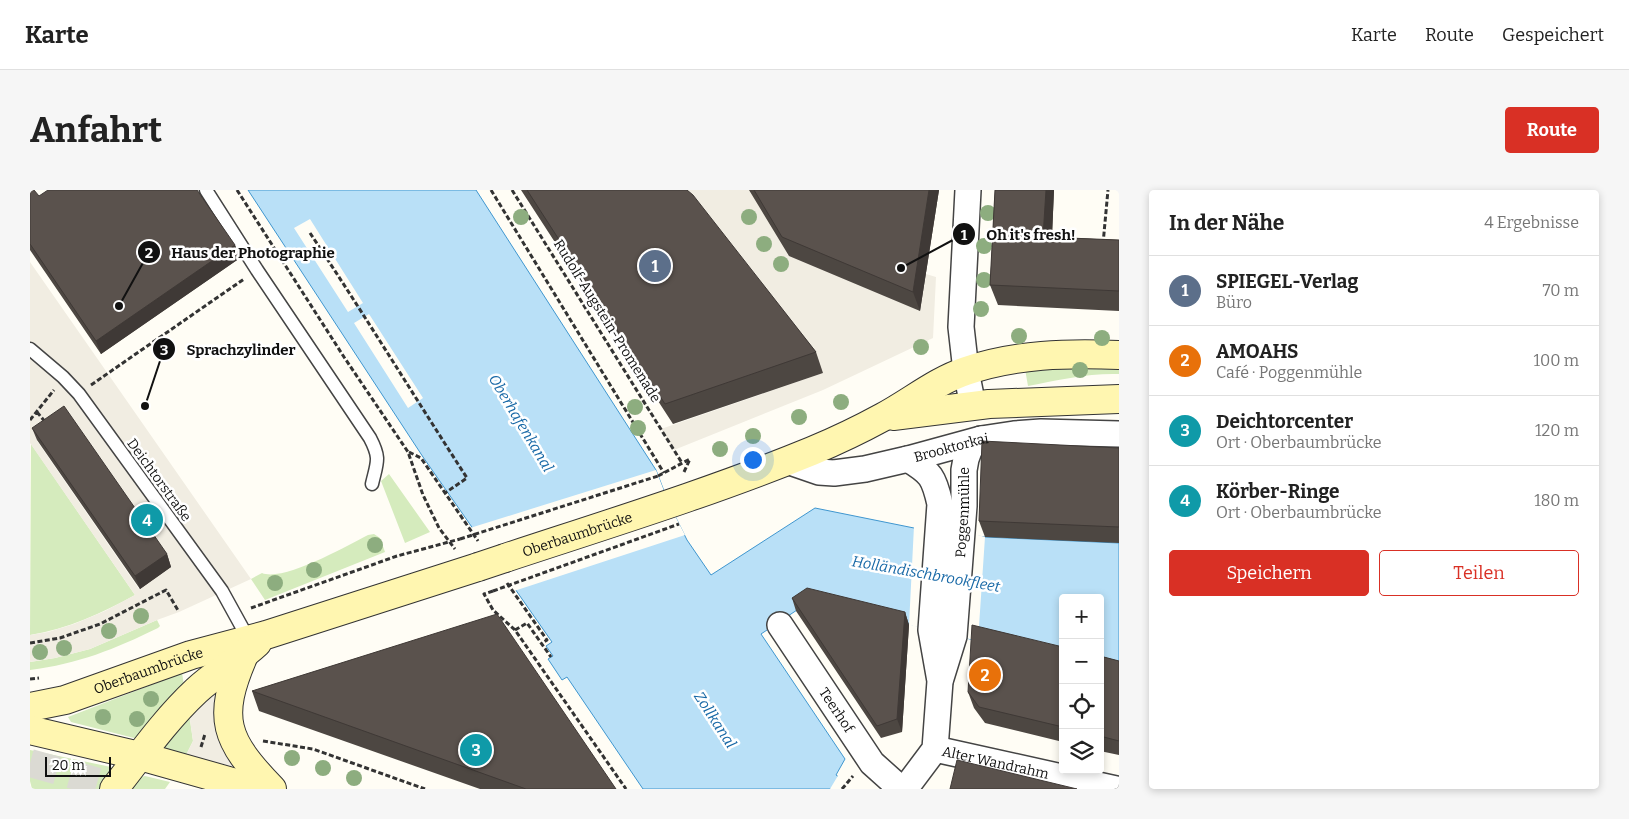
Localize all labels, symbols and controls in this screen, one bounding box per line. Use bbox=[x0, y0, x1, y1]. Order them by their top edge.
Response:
text: Karte bbox=[25, 21, 89, 49]
text: Karte bbox=[1351, 24, 1397, 46]
text: Route bbox=[1425, 24, 1474, 46]
text: Gespeichert bbox=[1502, 24, 1604, 46]
button: Route bbox=[1505, 107, 1599, 153]
text: Anfahrt bbox=[30, 109, 162, 151]
text: In der Nähe bbox=[1169, 210, 1284, 236]
text: 4 Ergebnisse bbox=[1484, 213, 1579, 232]
callout: Oh it's fresh! bbox=[952, 219, 1086, 249]
text: 1 bbox=[961, 226, 968, 244]
text: Oh it's fresh! bbox=[986, 226, 1076, 244]
street label: Rudolf-Augstein-Promenade bbox=[550, 236, 664, 406]
callout: Haus der Photographie bbox=[136, 237, 345, 267]
text: 2 bbox=[145, 244, 153, 262]
text: Haus der Photographie bbox=[171, 244, 335, 262]
pin: 1 bbox=[639, 247, 671, 285]
text: SPIEGEL-Verlag bbox=[1216, 270, 1358, 293]
text: 1 bbox=[1182, 281, 1188, 300]
text: 70 m bbox=[1543, 281, 1579, 300]
text: Büro bbox=[1216, 293, 1252, 312]
callout: Sprachzylinder bbox=[152, 334, 306, 364]
text: AMOAHS bbox=[1216, 340, 1298, 363]
text: 3 bbox=[160, 341, 168, 359]
text: Sprachzylinder bbox=[186, 341, 296, 359]
text: 2 bbox=[1180, 351, 1190, 370]
text: 100 m bbox=[1534, 351, 1579, 370]
text: Café · Poggenmühle bbox=[1216, 363, 1362, 382]
water label: Oberhafenkanal bbox=[485, 371, 557, 475]
text: Deichtorcenter bbox=[1216, 410, 1353, 433]
text: 3 bbox=[1180, 421, 1190, 440]
text: 120 m bbox=[1535, 421, 1579, 440]
street label: Brooktorkai bbox=[912, 429, 990, 466]
text: Ort · Oberbaumbrücke bbox=[1216, 433, 1381, 452]
street label: Deichtorstraße bbox=[123, 435, 195, 525]
your location bbox=[740, 447, 766, 473]
street label: Poggenmühle bbox=[952, 467, 973, 558]
text: Körber-Ringe bbox=[1216, 480, 1340, 503]
text: 4 bbox=[1180, 491, 1190, 510]
text: 180 m bbox=[1534, 491, 1579, 510]
pin: 4 bbox=[131, 501, 163, 539]
text: Ort · Oberbaumbrücke bbox=[1216, 503, 1381, 522]
street label: Oberbaumbrücke bbox=[520, 508, 634, 560]
button: Speichern bbox=[1169, 550, 1369, 596]
button: Teilen bbox=[1379, 550, 1579, 596]
water label: Holländischbrookfleet bbox=[851, 552, 1002, 596]
map controls bbox=[1059, 594, 1104, 774]
button: + bbox=[1059, 594, 1104, 639]
button: − bbox=[1059, 639, 1104, 684]
street label: Oberbaumbrücke bbox=[91, 644, 205, 698]
pin: 2 bbox=[969, 656, 1001, 694]
street label: Teerhof bbox=[816, 684, 858, 737]
button: locate bbox=[1059, 684, 1104, 729]
water label: Zollkanal bbox=[690, 688, 740, 752]
button: layers bbox=[1059, 729, 1104, 774]
pin: 3 bbox=[460, 731, 492, 769]
street label: Alter Wandrahm bbox=[941, 742, 1051, 783]
scale bar bbox=[45, 754, 111, 777]
text: 20 m bbox=[52, 757, 85, 774]

